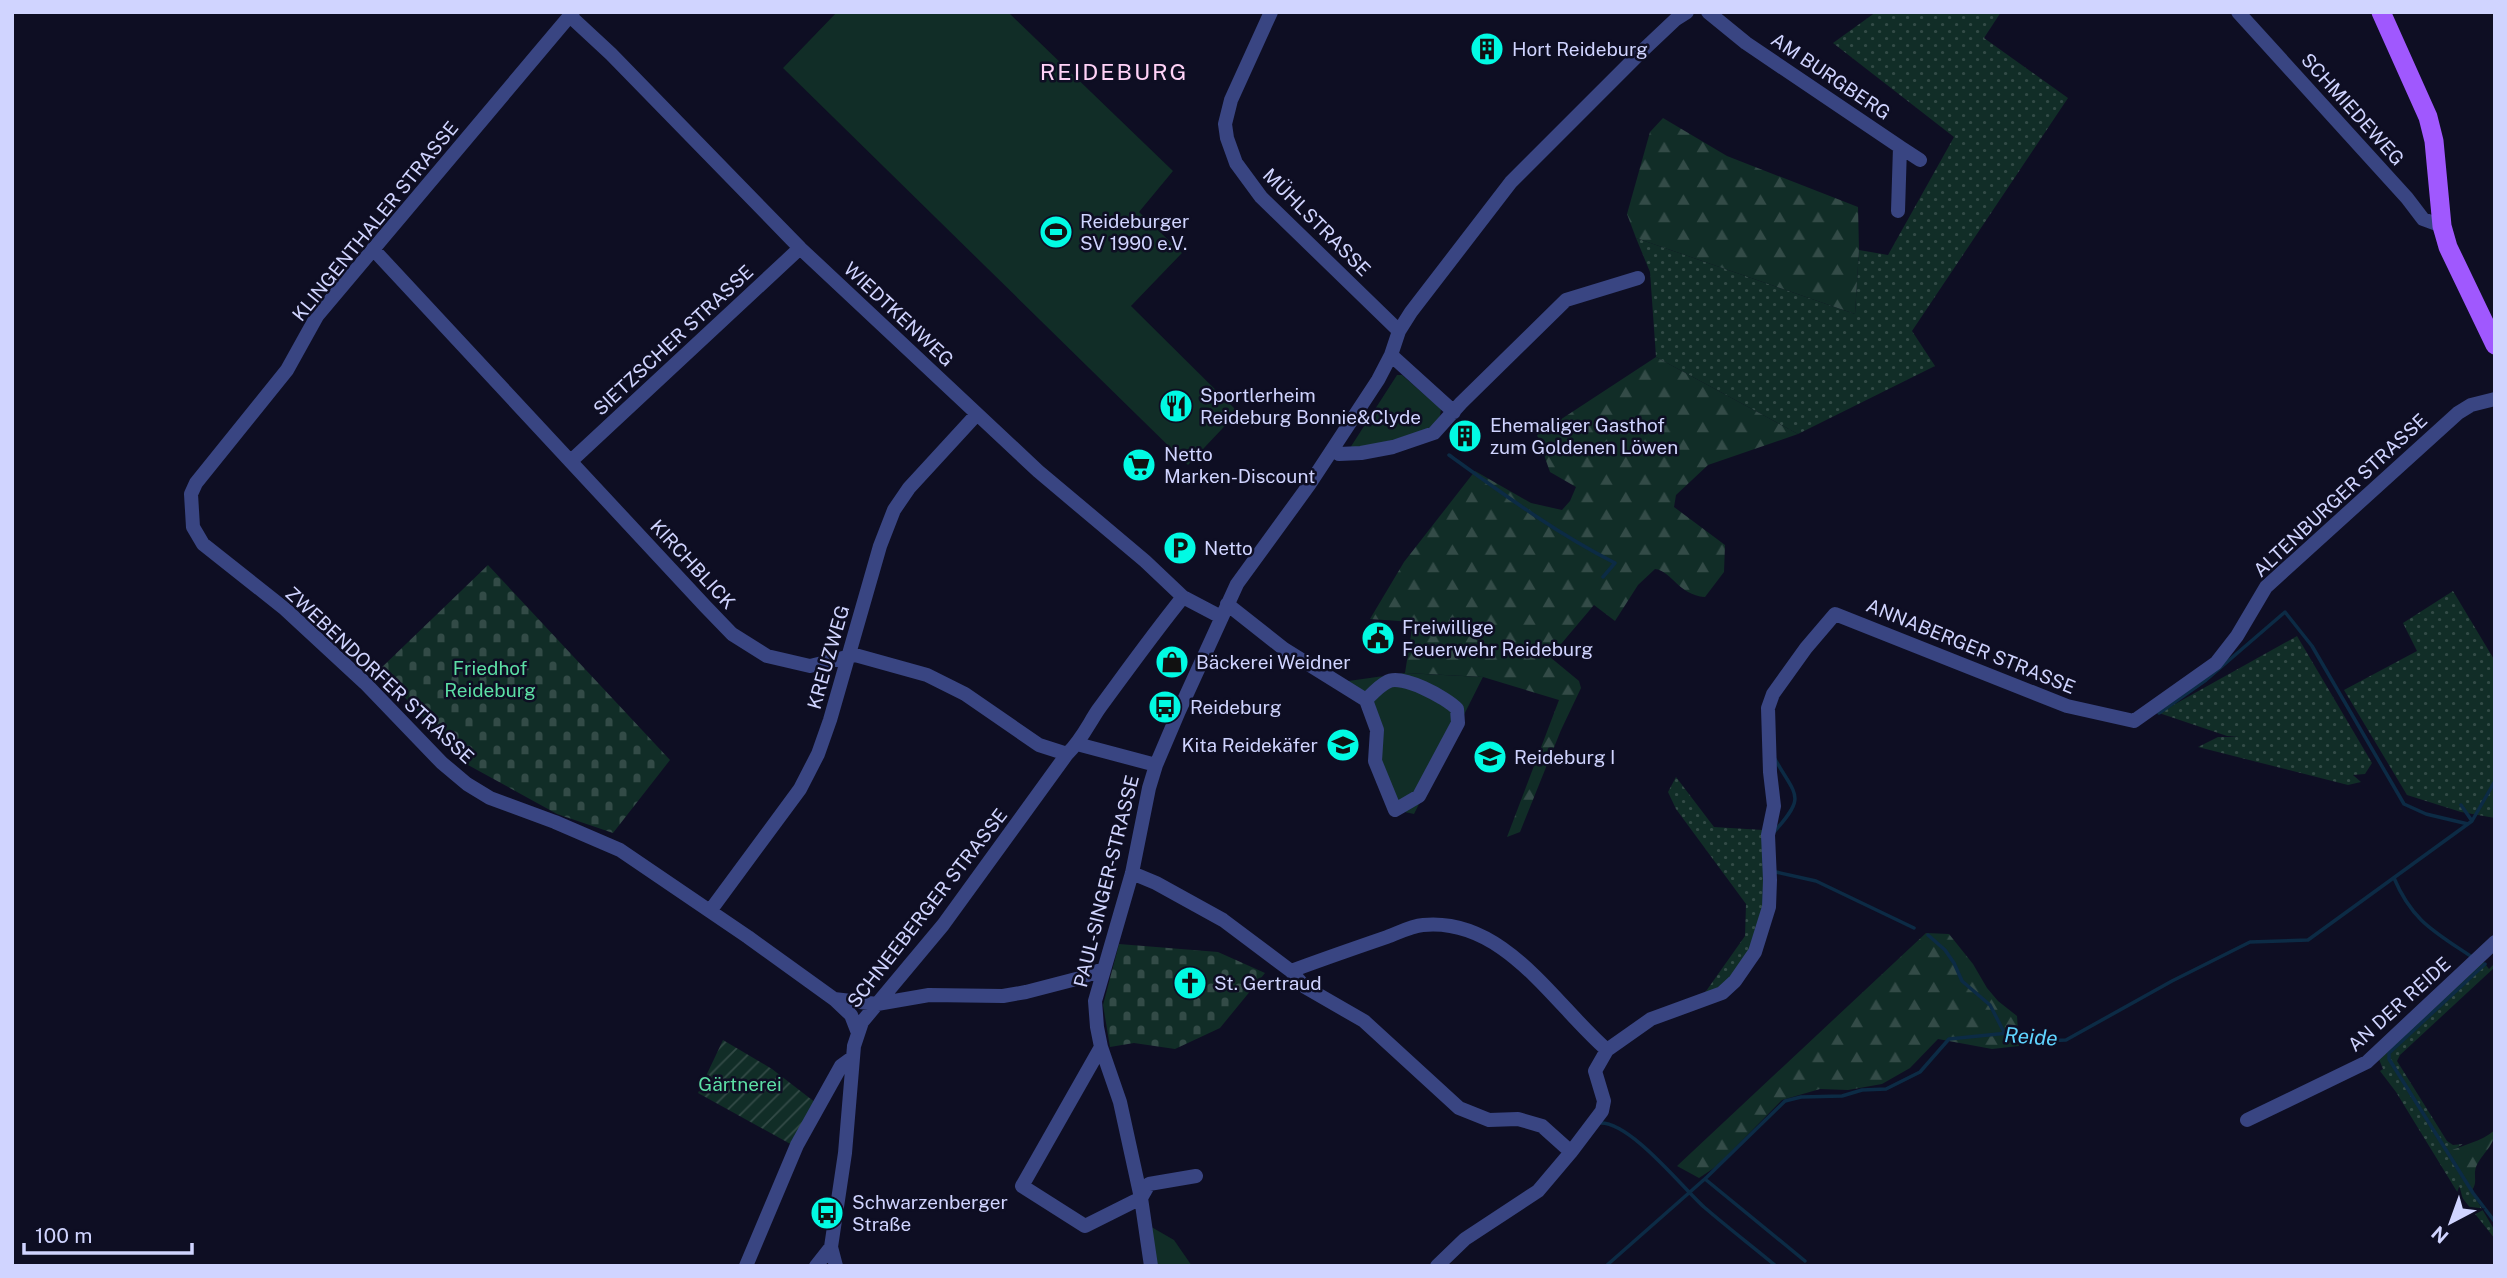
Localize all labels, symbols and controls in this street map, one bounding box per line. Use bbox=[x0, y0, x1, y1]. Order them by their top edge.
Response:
street label: AM BURGBERG bbox=[1767, 28, 1895, 124]
building icon: Hort Reideburg bbox=[1468, 30, 1506, 68]
place label: Hort Reideburg bbox=[1512, 38, 1648, 60]
street label: SCHMIEDEWEG bbox=[2297, 48, 2409, 170]
district label: REIDEBURG bbox=[1040, 58, 1188, 85]
street label: KLINGENTHALER STRASSE bbox=[288, 117, 462, 325]
street label: MÜHLSTRASSE bbox=[1259, 164, 1375, 280]
place label: Reideburger SV 1990 e.V. bbox=[1080, 210, 1189, 254]
sports icon: Reideburger SV 1990 e.V. bbox=[1037, 213, 1075, 251]
street label: WIEDTKENWEG bbox=[839, 257, 959, 371]
street label: SIETZSCHER STRASSE bbox=[589, 260, 757, 420]
place label: Sportlerheim Reideburg Bonnie&Clyde bbox=[1200, 384, 1421, 428]
restaurant icon: Sportlerheim Reideburg Bonnie&Clyde bbox=[1157, 387, 1195, 425]
street label: ALTENBURGER STRASSE bbox=[2249, 409, 2431, 581]
place label: Ehemaliger Gasthof zum Goldenen Löwen bbox=[1490, 414, 1678, 458]
building icon: Ehemaliger Gasthof zum Goldenen Löwen bbox=[1446, 417, 1484, 455]
place label: Netto Marken-Discount bbox=[1164, 443, 1315, 487]
supermarket icon: Netto Marken-Discount bbox=[1120, 446, 1158, 484]
street label: KIRCHBLICK bbox=[646, 515, 740, 613]
parking icon: Netto bbox=[1161, 529, 1199, 567]
place label: Netto bbox=[1204, 537, 1253, 559]
street label: ZWEBENDORFER STRASSE bbox=[281, 582, 479, 768]
street label: ANNABERGER STRASSE bbox=[1863, 594, 2079, 698]
street label: KREUZWEG bbox=[803, 602, 853, 712]
place label: Freiwillige Feuerwehr Reideburg bbox=[1402, 616, 1593, 660]
public building icon: Freiwillige Feuerwehr Reideburg bbox=[1359, 619, 1397, 657]
shop icon: Bäckerei Weidner bbox=[1153, 643, 1191, 681]
place label: Bäckerei Weidner bbox=[1196, 651, 1351, 673]
park label: Friedhof Reideburg bbox=[444, 657, 536, 701]
bus stop icon: Reideburg bbox=[1146, 688, 1184, 726]
place label: Reideburg bbox=[1190, 696, 1282, 718]
school or university icon: Kita Reidekäfer bbox=[1324, 726, 1362, 764]
place label: Kita Reidekäfer bbox=[1182, 734, 1318, 756]
school or university icon: Reideburg I bbox=[1471, 738, 1509, 776]
place label: Reideburg I bbox=[1514, 746, 1616, 768]
street label: PAUL-SINGER-STRASSE bbox=[1069, 773, 1143, 989]
street label: SCHNEEBERGER STRASSE bbox=[843, 804, 1011, 1012]
street label: AN DER REIDE bbox=[2343, 952, 2455, 1056]
church icon: St. Gertraud bbox=[1171, 964, 1209, 1002]
place label: St. Gertraud bbox=[1214, 972, 1322, 994]
water label: Reide bbox=[2003, 1022, 2059, 1051]
park label: Gärtnerei bbox=[698, 1073, 782, 1095]
north arrow bbox=[2416, 1187, 2486, 1257]
place label: Schwarzenberger Straße bbox=[852, 1191, 1008, 1235]
bus stop icon: Schwarzenberger Straße bbox=[808, 1194, 846, 1232]
scale bar bbox=[24, 1212, 192, 1256]
text: N bbox=[2427, 1222, 2453, 1248]
text: 100 m bbox=[35, 1223, 92, 1248]

